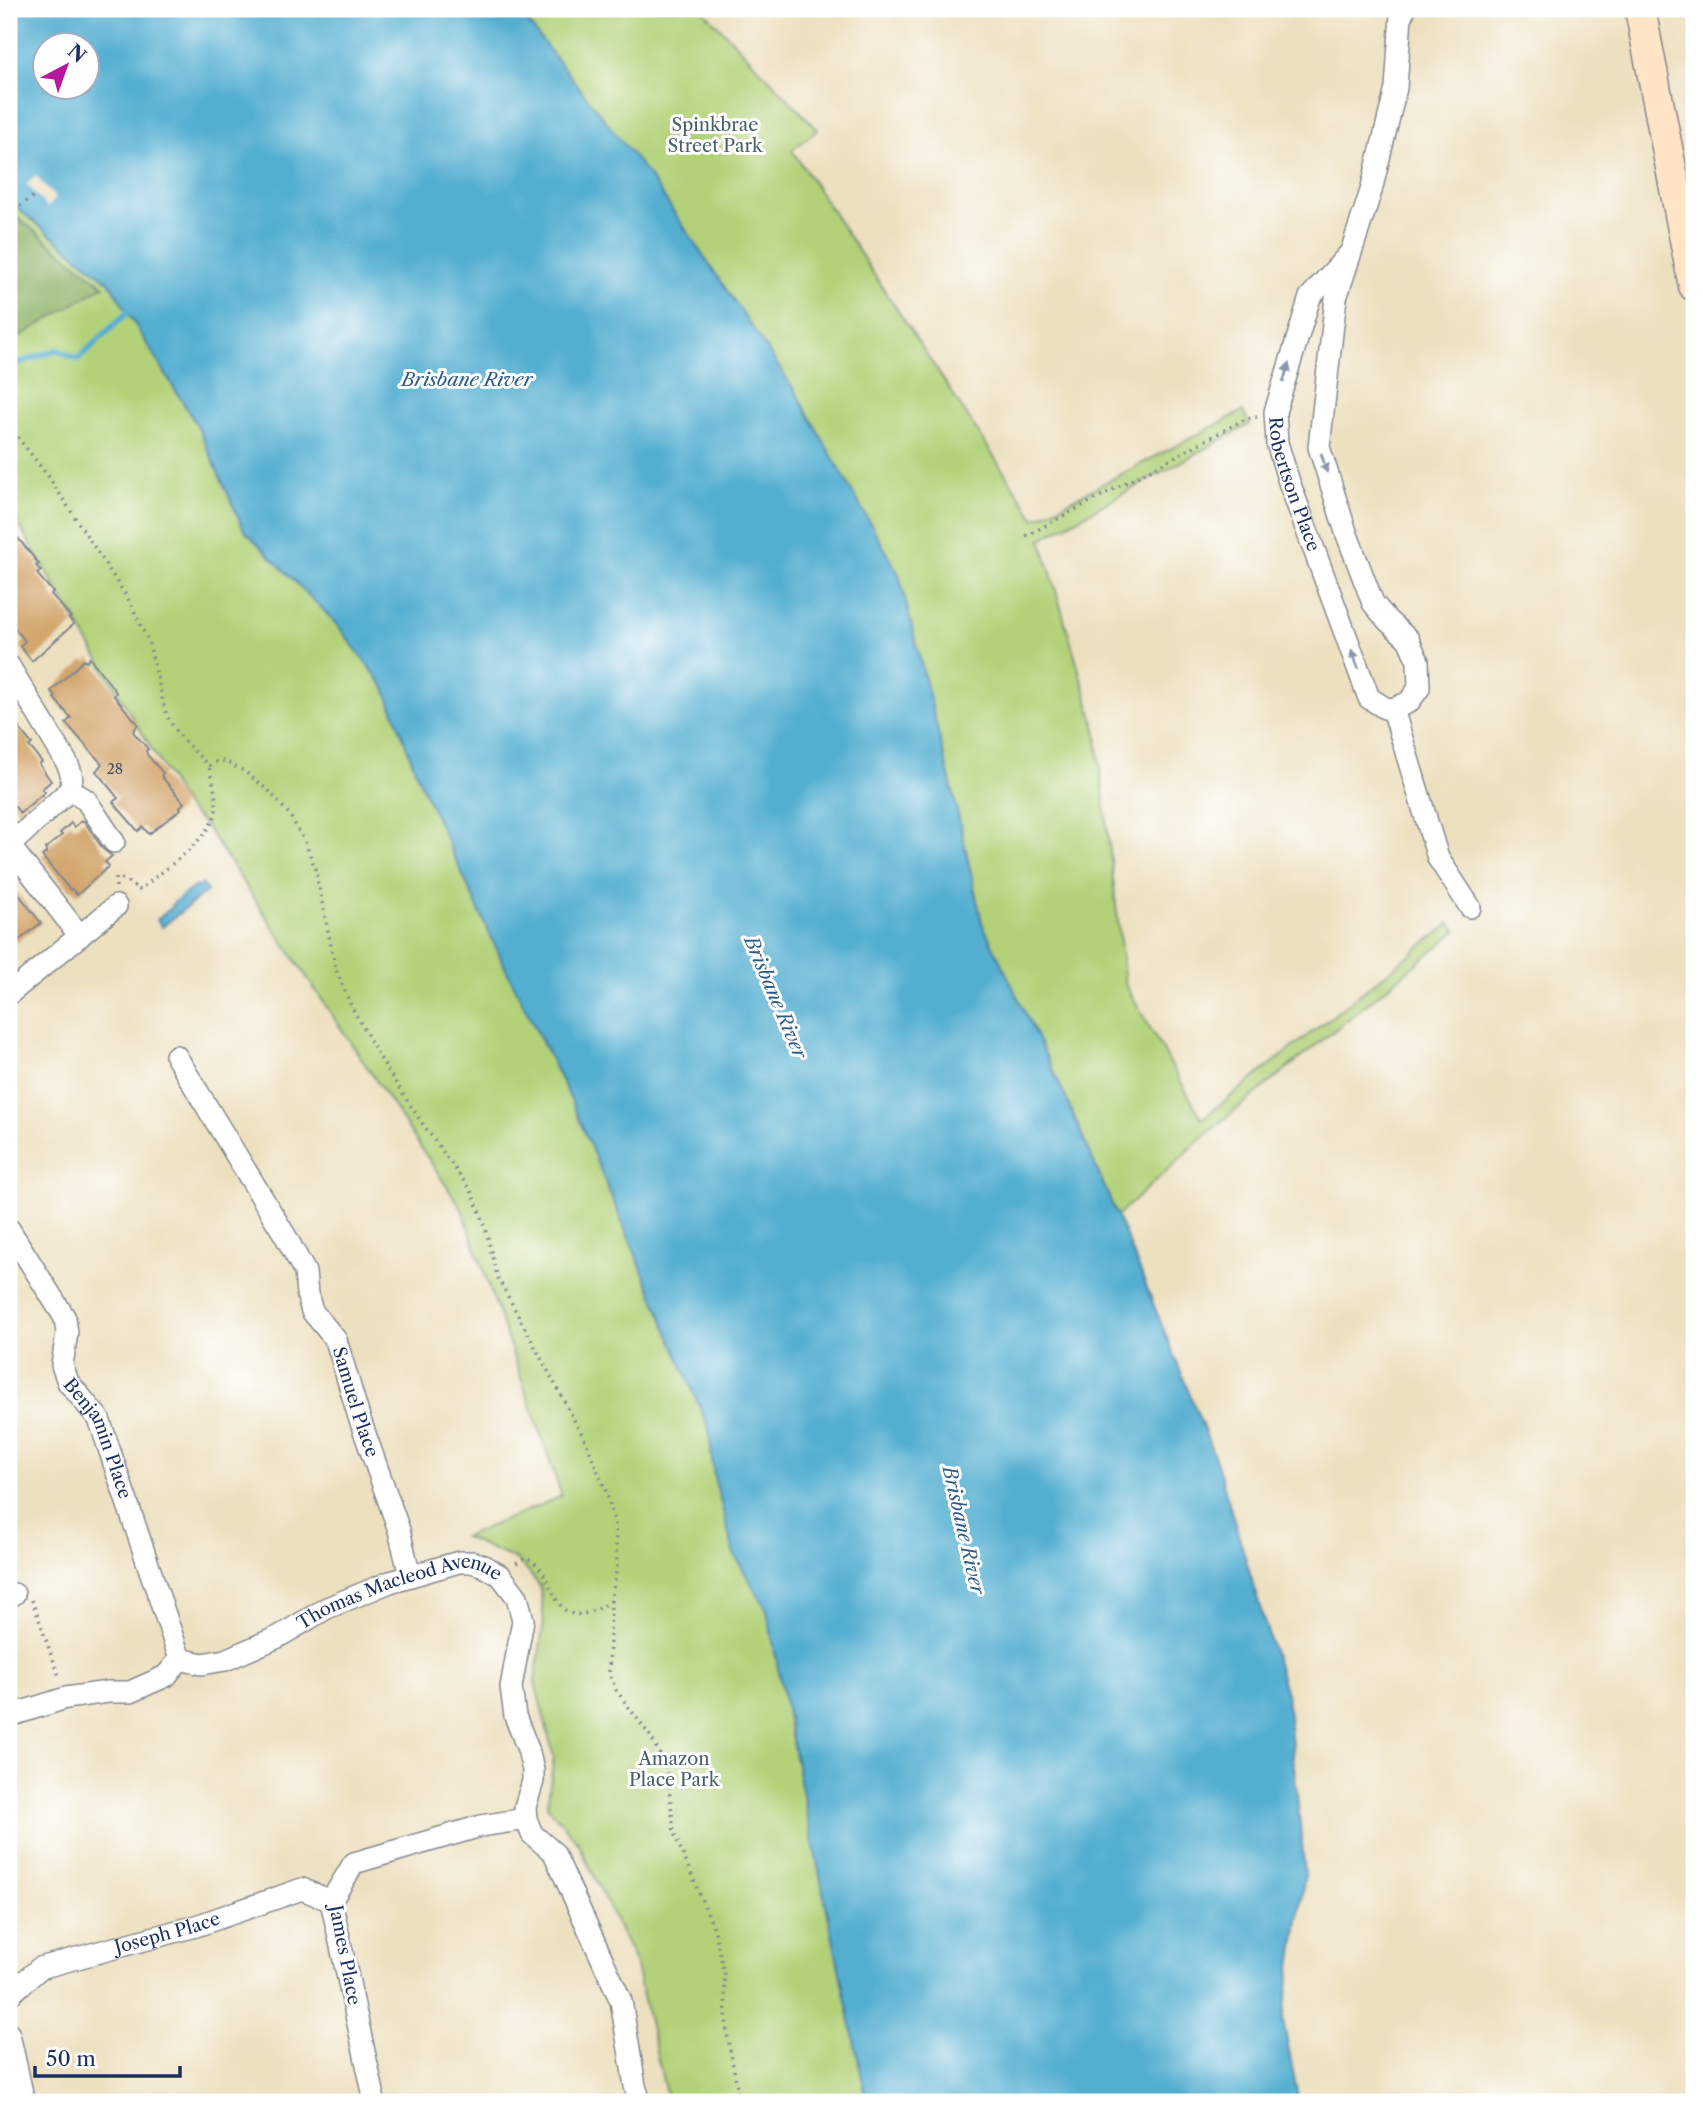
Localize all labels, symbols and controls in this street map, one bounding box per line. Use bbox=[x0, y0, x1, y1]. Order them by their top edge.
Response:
north arrow bbox=[32, 32, 102, 102]
text: N bbox=[63, 39, 91, 68]
park label: Spinkbrae Street Park bbox=[668, 114, 764, 157]
one-way arrow bbox=[1281, 362, 1291, 383]
water label: Brisbane River bbox=[399, 368, 534, 391]
street label: Robertson Place bbox=[1264, 416, 1325, 554]
one-way arrow bbox=[1319, 453, 1329, 474]
one-way arrow bbox=[1349, 648, 1360, 669]
house number: 28 bbox=[107, 760, 123, 778]
water label: Brisbane River bbox=[739, 931, 812, 1063]
street label: Samuel Place bbox=[328, 1344, 383, 1460]
street label: Benjamin Place bbox=[59, 1374, 136, 1502]
water label: Brisbane River bbox=[937, 1462, 990, 1598]
street label: Thomas Macleod Avenue bbox=[293, 1551, 506, 1634]
park label: Amazon Place Park bbox=[629, 1748, 721, 1791]
street label: James Place bbox=[324, 1900, 365, 2007]
street label: Joseph Place bbox=[109, 1907, 223, 1959]
scale bar bbox=[35, 2034, 180, 2078]
text: 50 m bbox=[46, 2046, 96, 2071]

